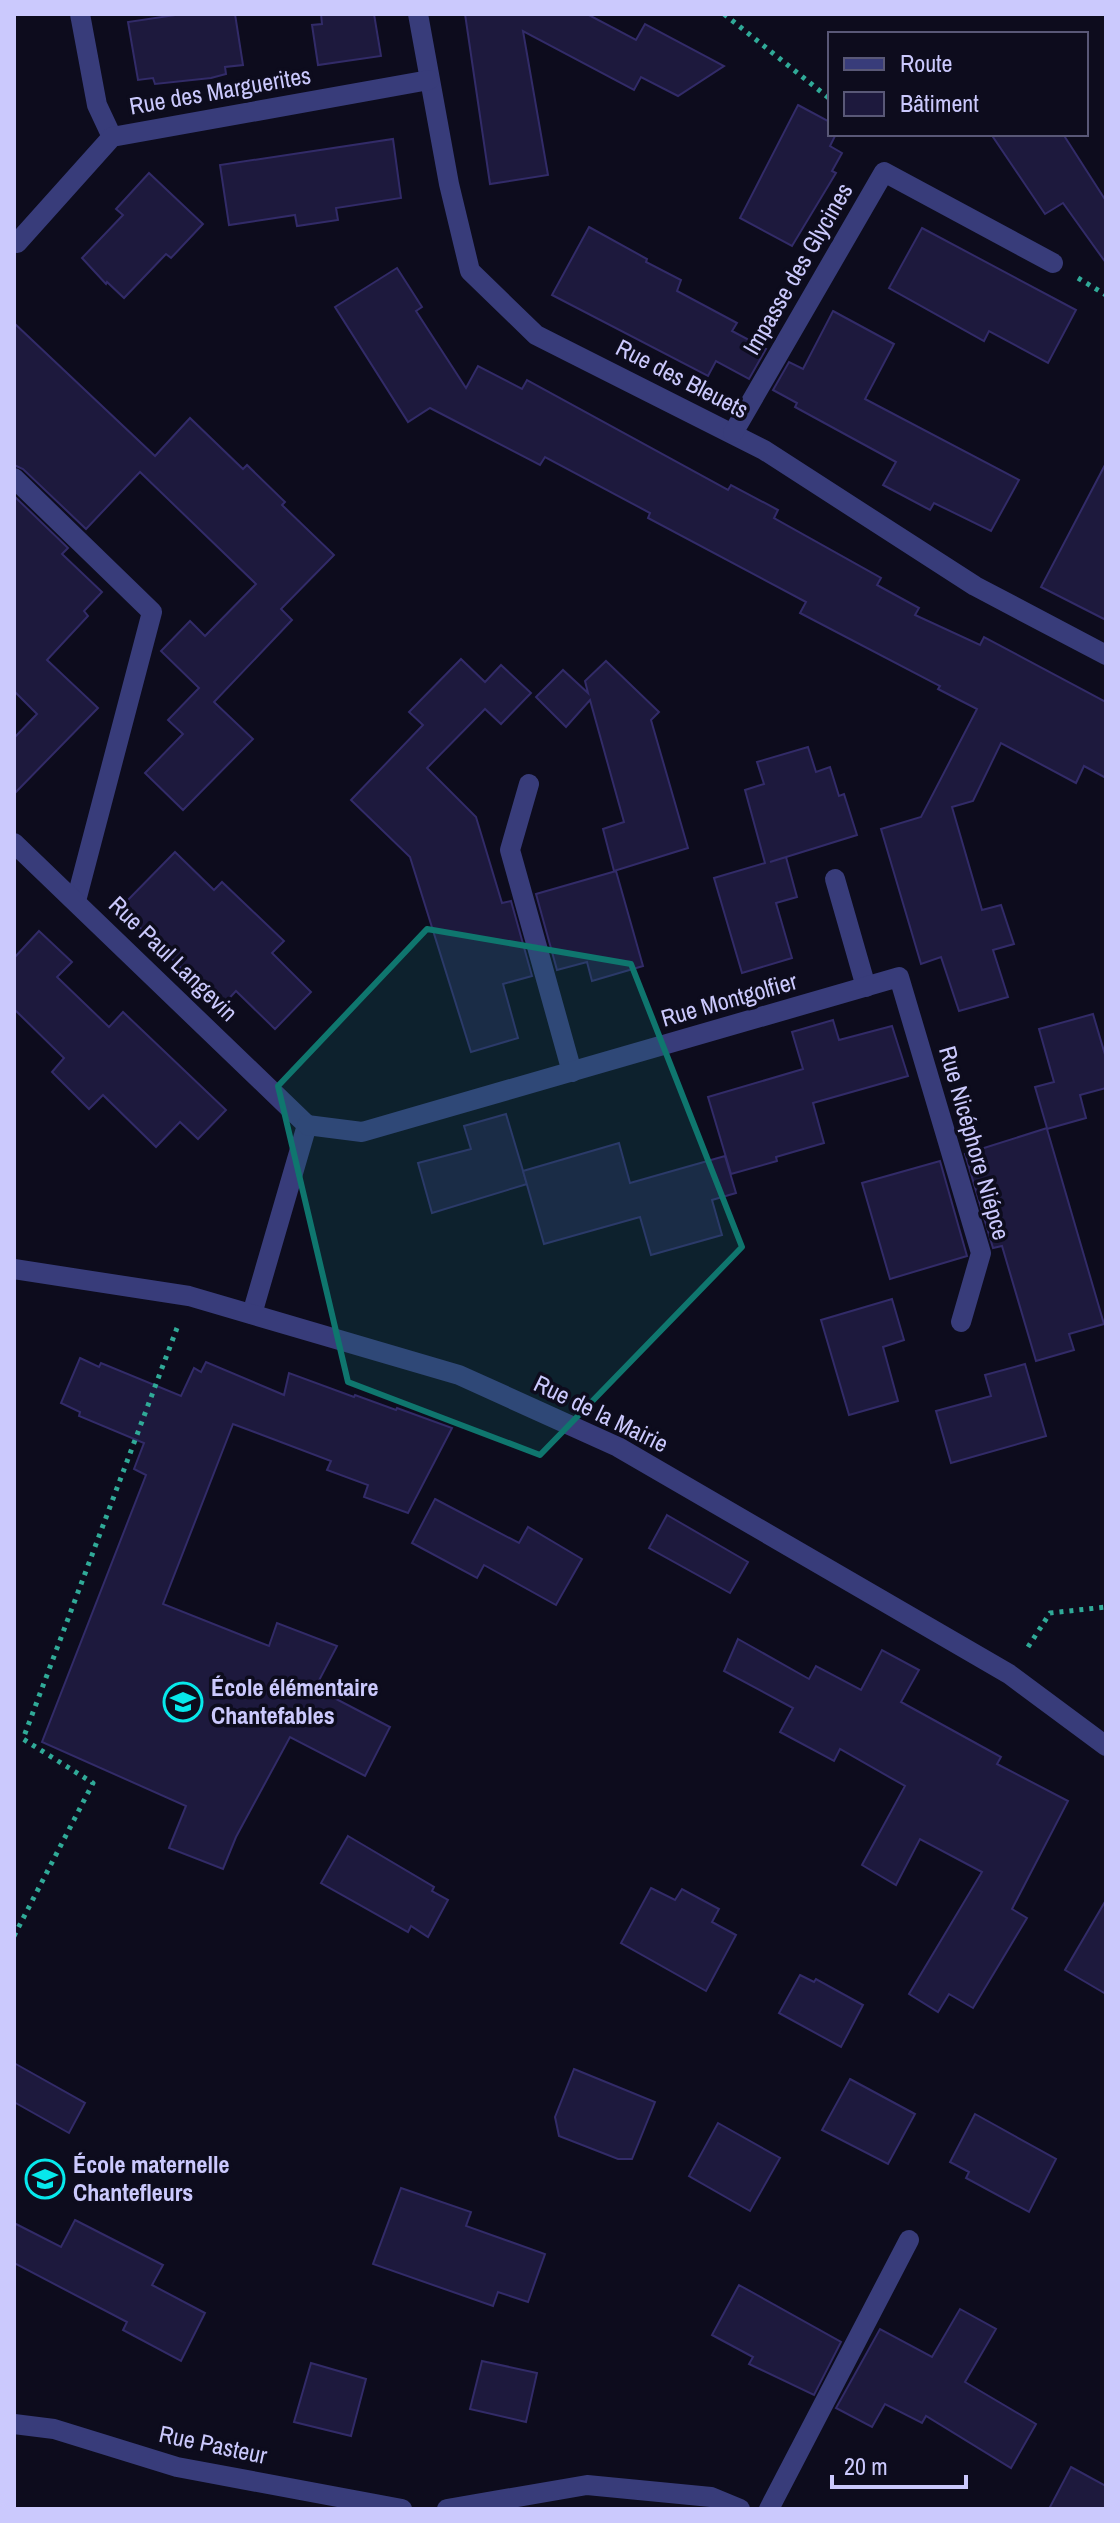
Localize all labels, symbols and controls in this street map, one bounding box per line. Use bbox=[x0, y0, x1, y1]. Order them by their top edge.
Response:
legend bbox=[828, 32, 1088, 136]
text: Route bbox=[900, 47, 953, 79]
street label: Rue des Marguerites bbox=[127, 58, 313, 122]
text: Bâtiment bbox=[900, 87, 979, 119]
street label: Impasse des Glycines bbox=[735, 177, 859, 360]
street label: Rue des Bleuets bbox=[611, 331, 754, 425]
street label: Rue Paul Langevin bbox=[102, 889, 245, 1028]
street label: Rue Montgolfier bbox=[657, 964, 801, 1034]
street label: Rue Nicéphore Niépce bbox=[932, 1042, 1018, 1243]
street label: Rue de la Mairie bbox=[529, 1367, 674, 1459]
place label: École élémentaire Chantefables bbox=[211, 1671, 378, 1731]
school or university icon: École élémentaire Chantefables bbox=[162, 1681, 204, 1723]
place label: École maternelle Chantefleurs bbox=[73, 2148, 229, 2208]
school or university icon: École maternelle Chantefleurs bbox=[24, 2158, 66, 2200]
street label: Rue Pasteur bbox=[156, 2417, 270, 2471]
scale bar bbox=[832, 2439, 966, 2489]
text: 20 m bbox=[844, 2450, 888, 2482]

